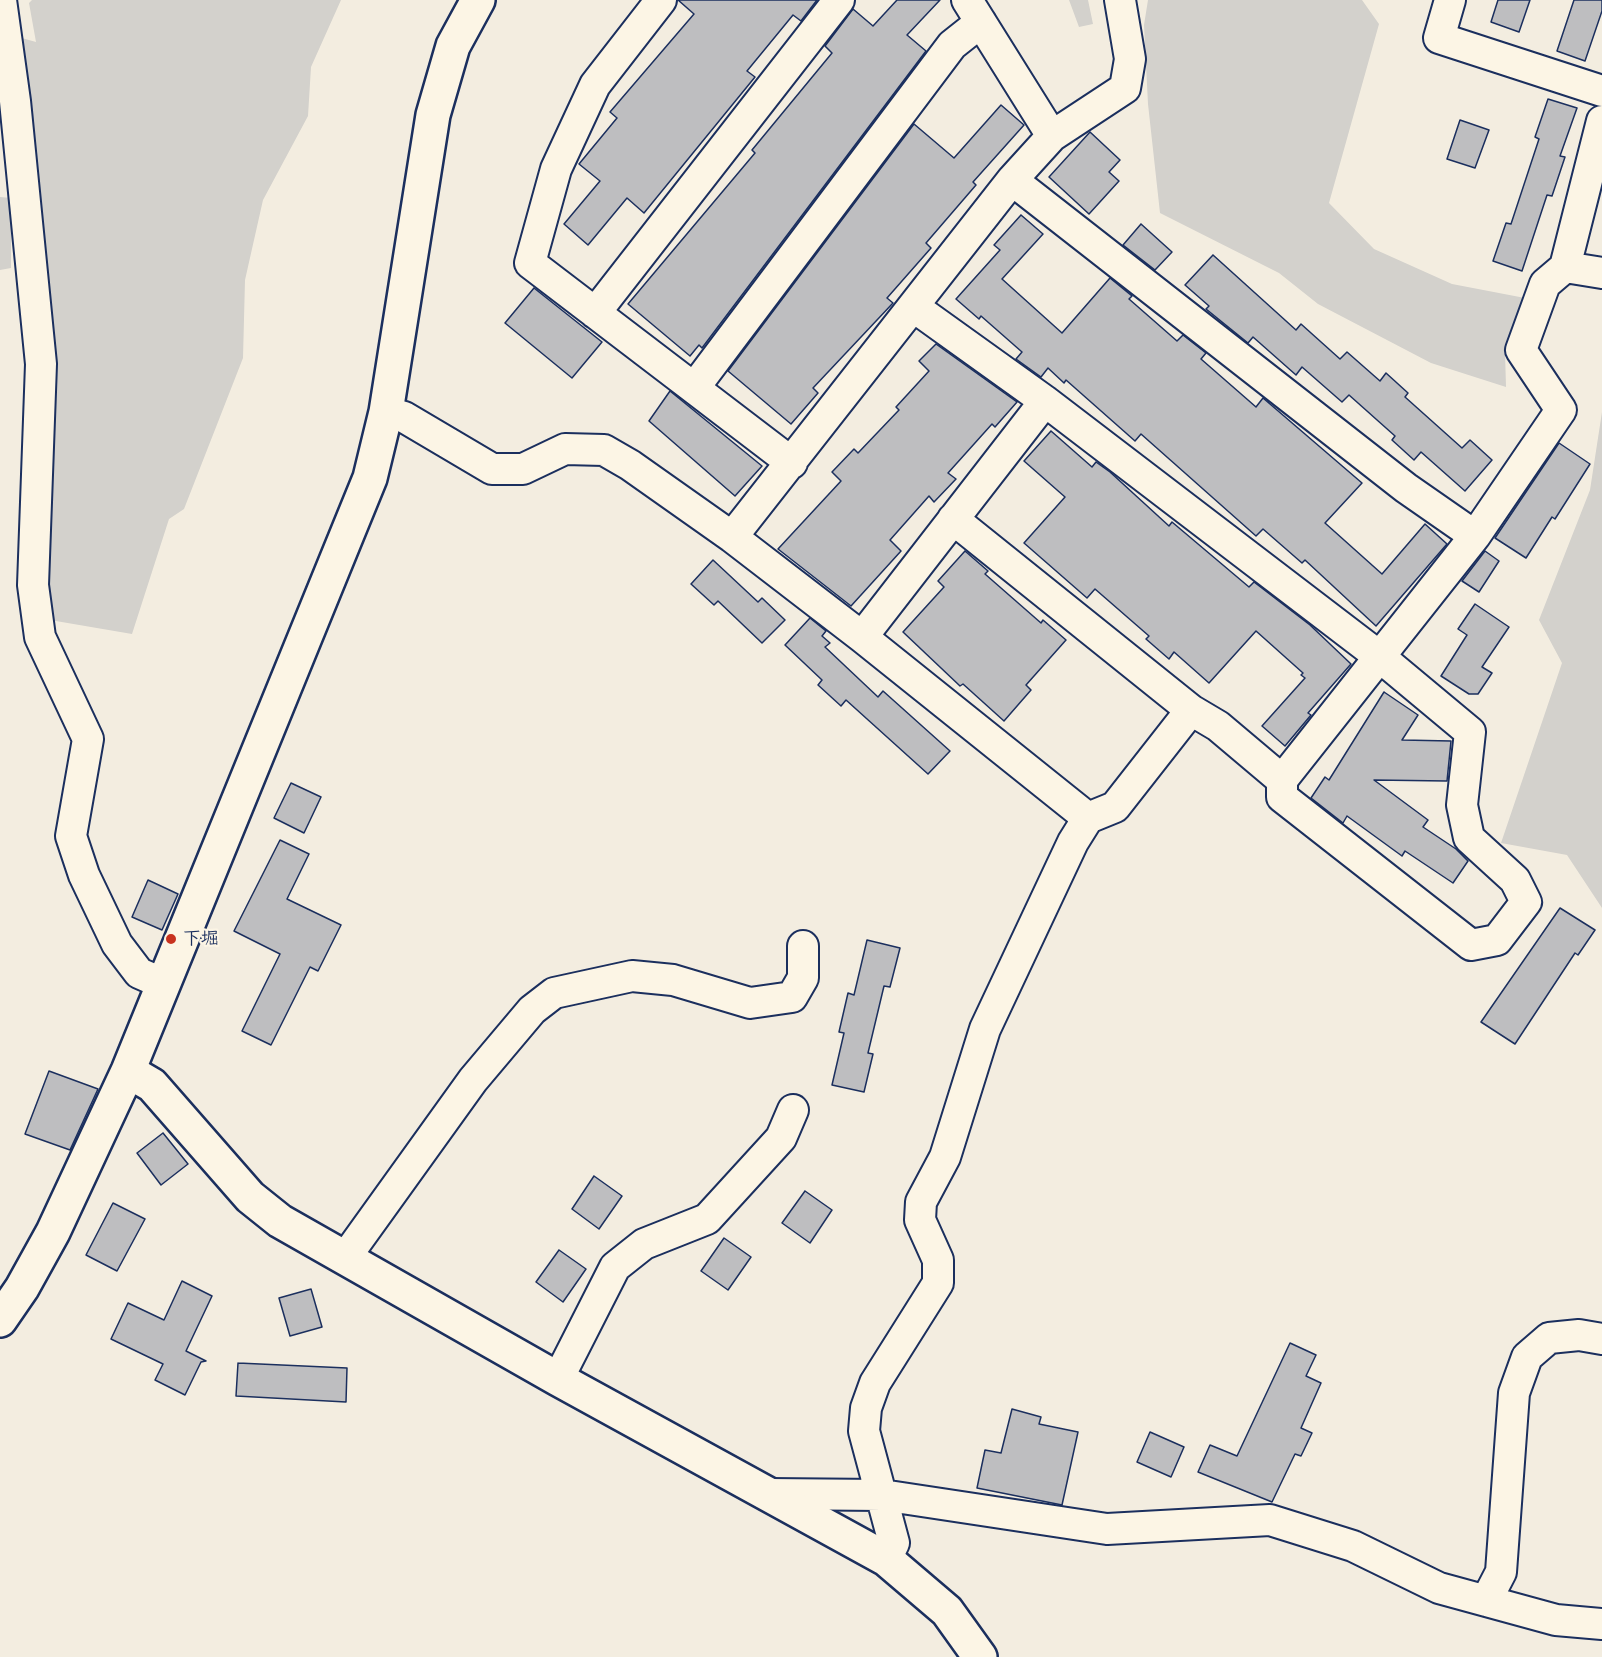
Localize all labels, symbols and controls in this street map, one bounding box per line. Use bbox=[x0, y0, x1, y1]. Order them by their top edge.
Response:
place label: 下堀 bbox=[183, 928, 219, 950]
marker: 下堀 bbox=[164, 932, 178, 946]

